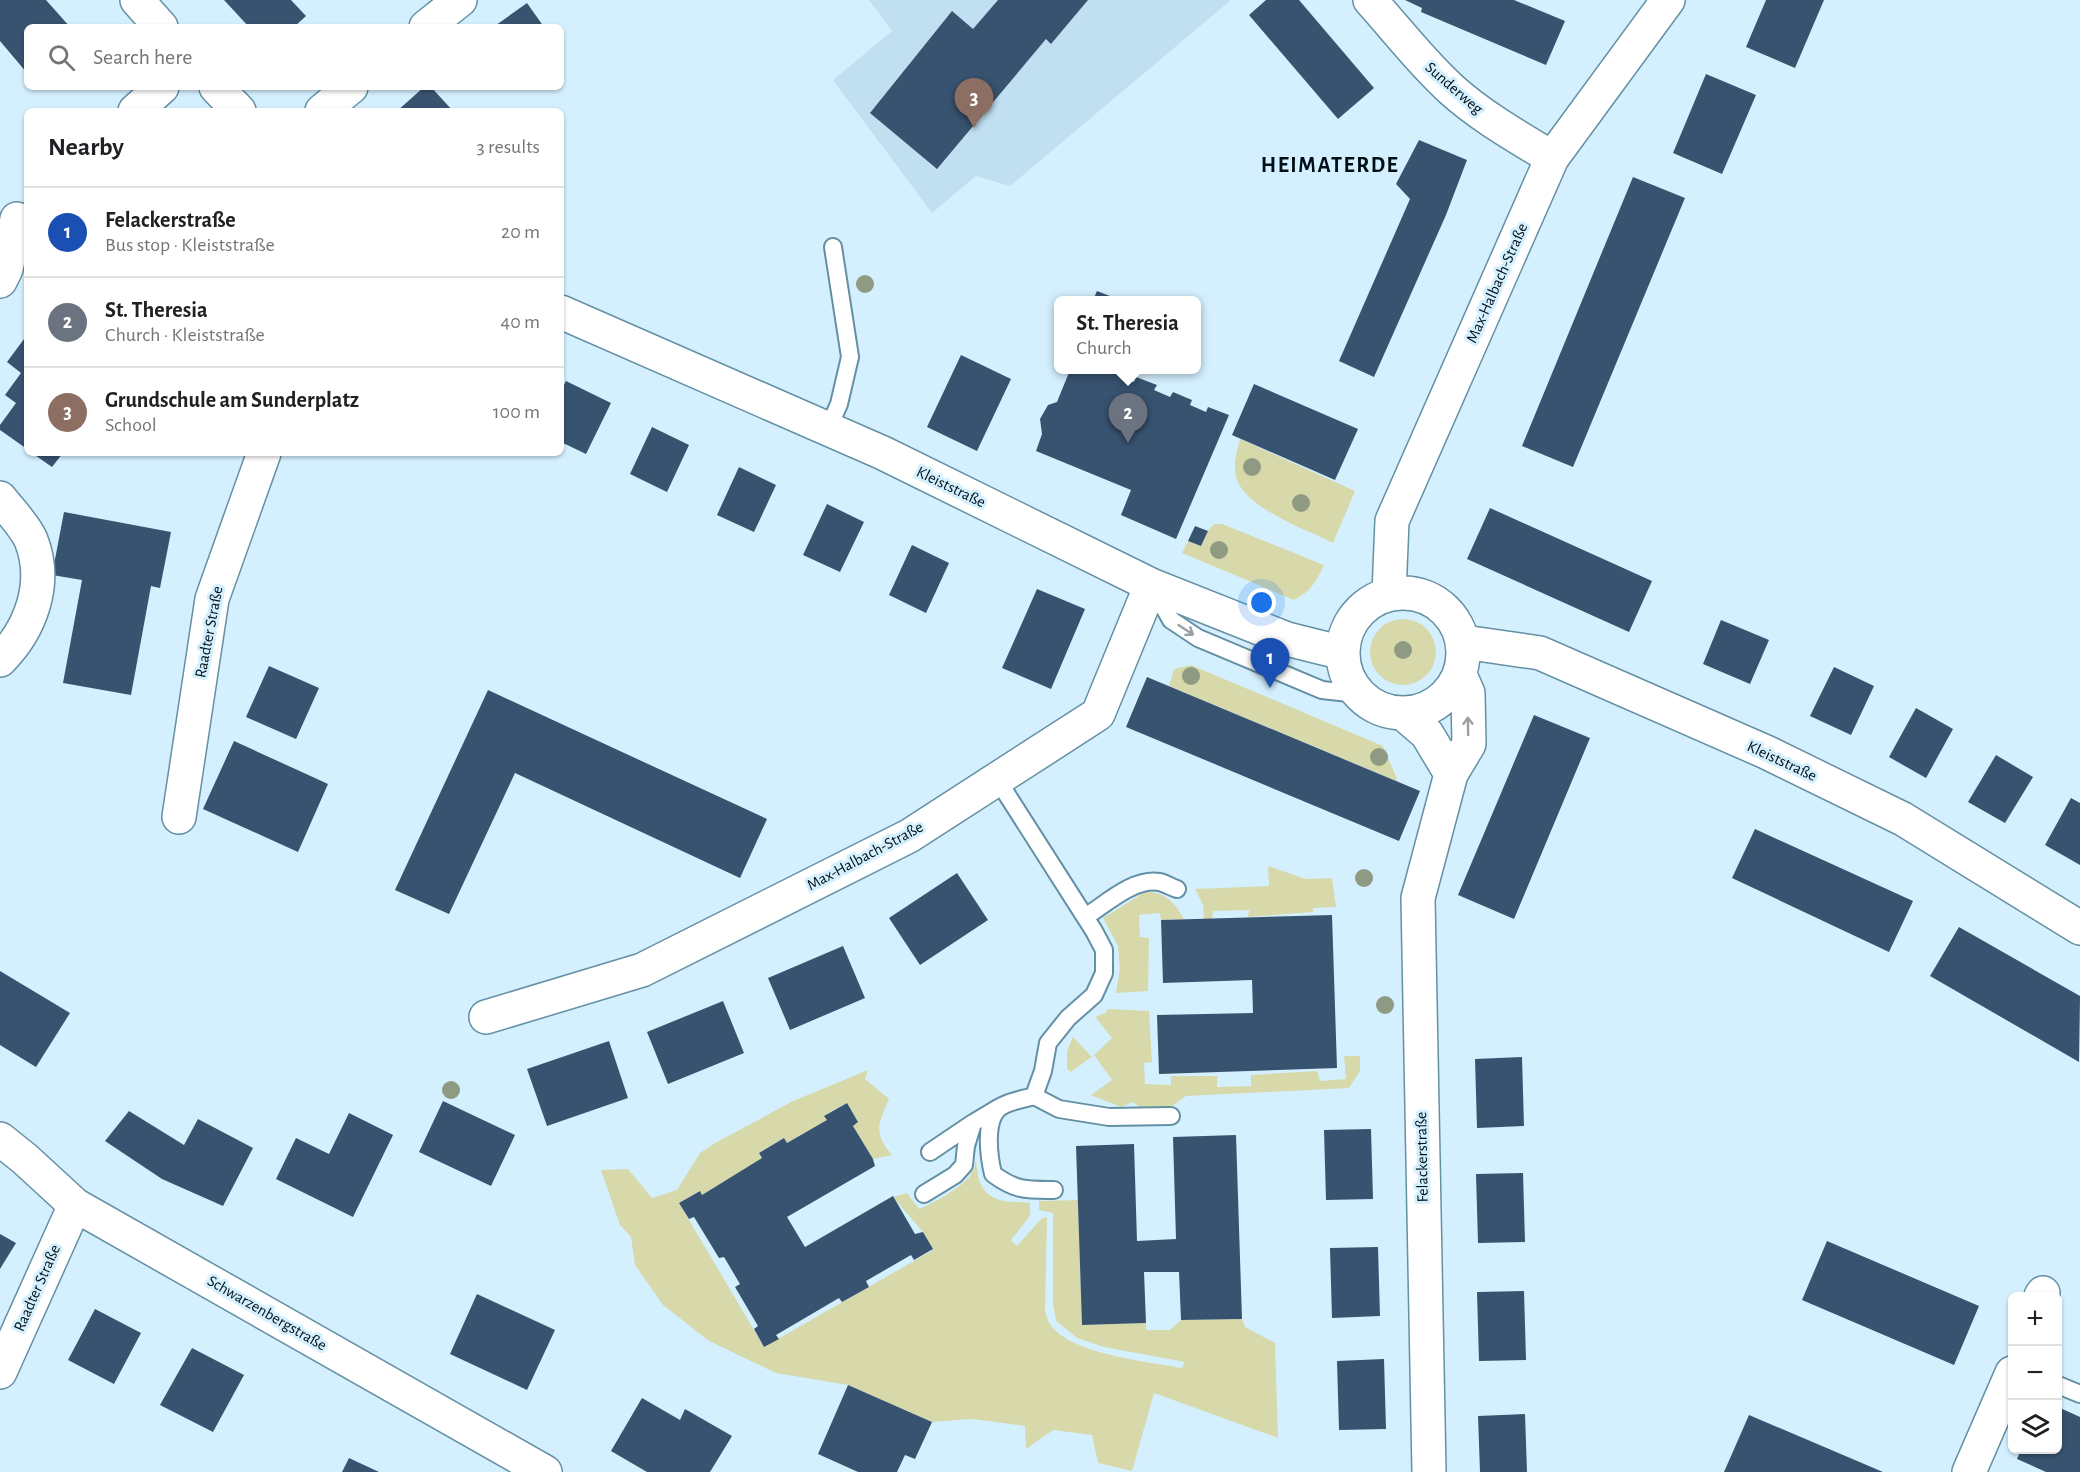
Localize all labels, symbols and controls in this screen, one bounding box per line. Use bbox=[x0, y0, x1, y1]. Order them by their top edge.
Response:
search box bbox=[24, 24, 564, 90]
icon: search bbox=[45, 41, 78, 74]
text: Search here bbox=[93, 46, 192, 68]
street label: Sunderweg bbox=[1422, 59, 1486, 117]
pin: 3 bbox=[954, 78, 994, 128]
text: Nearby bbox=[48, 134, 124, 160]
text: 3 results bbox=[476, 137, 540, 157]
district label: HEIMATERDE bbox=[1261, 154, 1399, 176]
text: Felackerstraße bbox=[105, 209, 236, 231]
street label: Max-Halbach-Straße bbox=[1463, 221, 1531, 345]
text: 1 bbox=[64, 222, 71, 242]
text: 20 m bbox=[501, 222, 540, 242]
text: Bus stop · Kleiststraße bbox=[105, 235, 275, 255]
popup bbox=[1054, 296, 1201, 374]
text: St. Theresia bbox=[105, 299, 207, 321]
text: 2 bbox=[63, 312, 72, 332]
text: 40 m bbox=[501, 312, 540, 332]
text: St. Theresia bbox=[1076, 312, 1179, 334]
text: Church · Kleiststraße bbox=[105, 325, 265, 345]
text: Church bbox=[1076, 338, 1132, 358]
text: Grundschule am Sunderplatz bbox=[105, 389, 359, 411]
pin: 2 bbox=[1108, 394, 1148, 443]
text: 3 bbox=[63, 402, 72, 422]
text: 100 m bbox=[493, 402, 540, 422]
text: School bbox=[105, 415, 157, 435]
street label: Kleiststraße bbox=[914, 463, 988, 511]
street label: Raadter Straße bbox=[192, 585, 226, 679]
your location bbox=[1247, 588, 1276, 617]
one-way arrow bbox=[1177, 624, 1193, 636]
pin: 1 bbox=[1250, 638, 1290, 688]
one-way arrow bbox=[1463, 717, 1474, 737]
street label: Kleiststraße bbox=[1745, 738, 1819, 784]
street label: Max-Halbach-Straße bbox=[804, 819, 926, 893]
street label: Felackerstraße bbox=[1413, 1112, 1431, 1202]
street label: Raadter Straße bbox=[11, 1242, 63, 1334]
street label: Schwarzenbergstraße bbox=[205, 1272, 329, 1354]
map controls bbox=[2008, 1292, 2062, 1454]
button: + bbox=[2008, 1292, 2062, 1346]
button: − bbox=[2008, 1346, 2062, 1400]
button: layers bbox=[2008, 1400, 2062, 1454]

